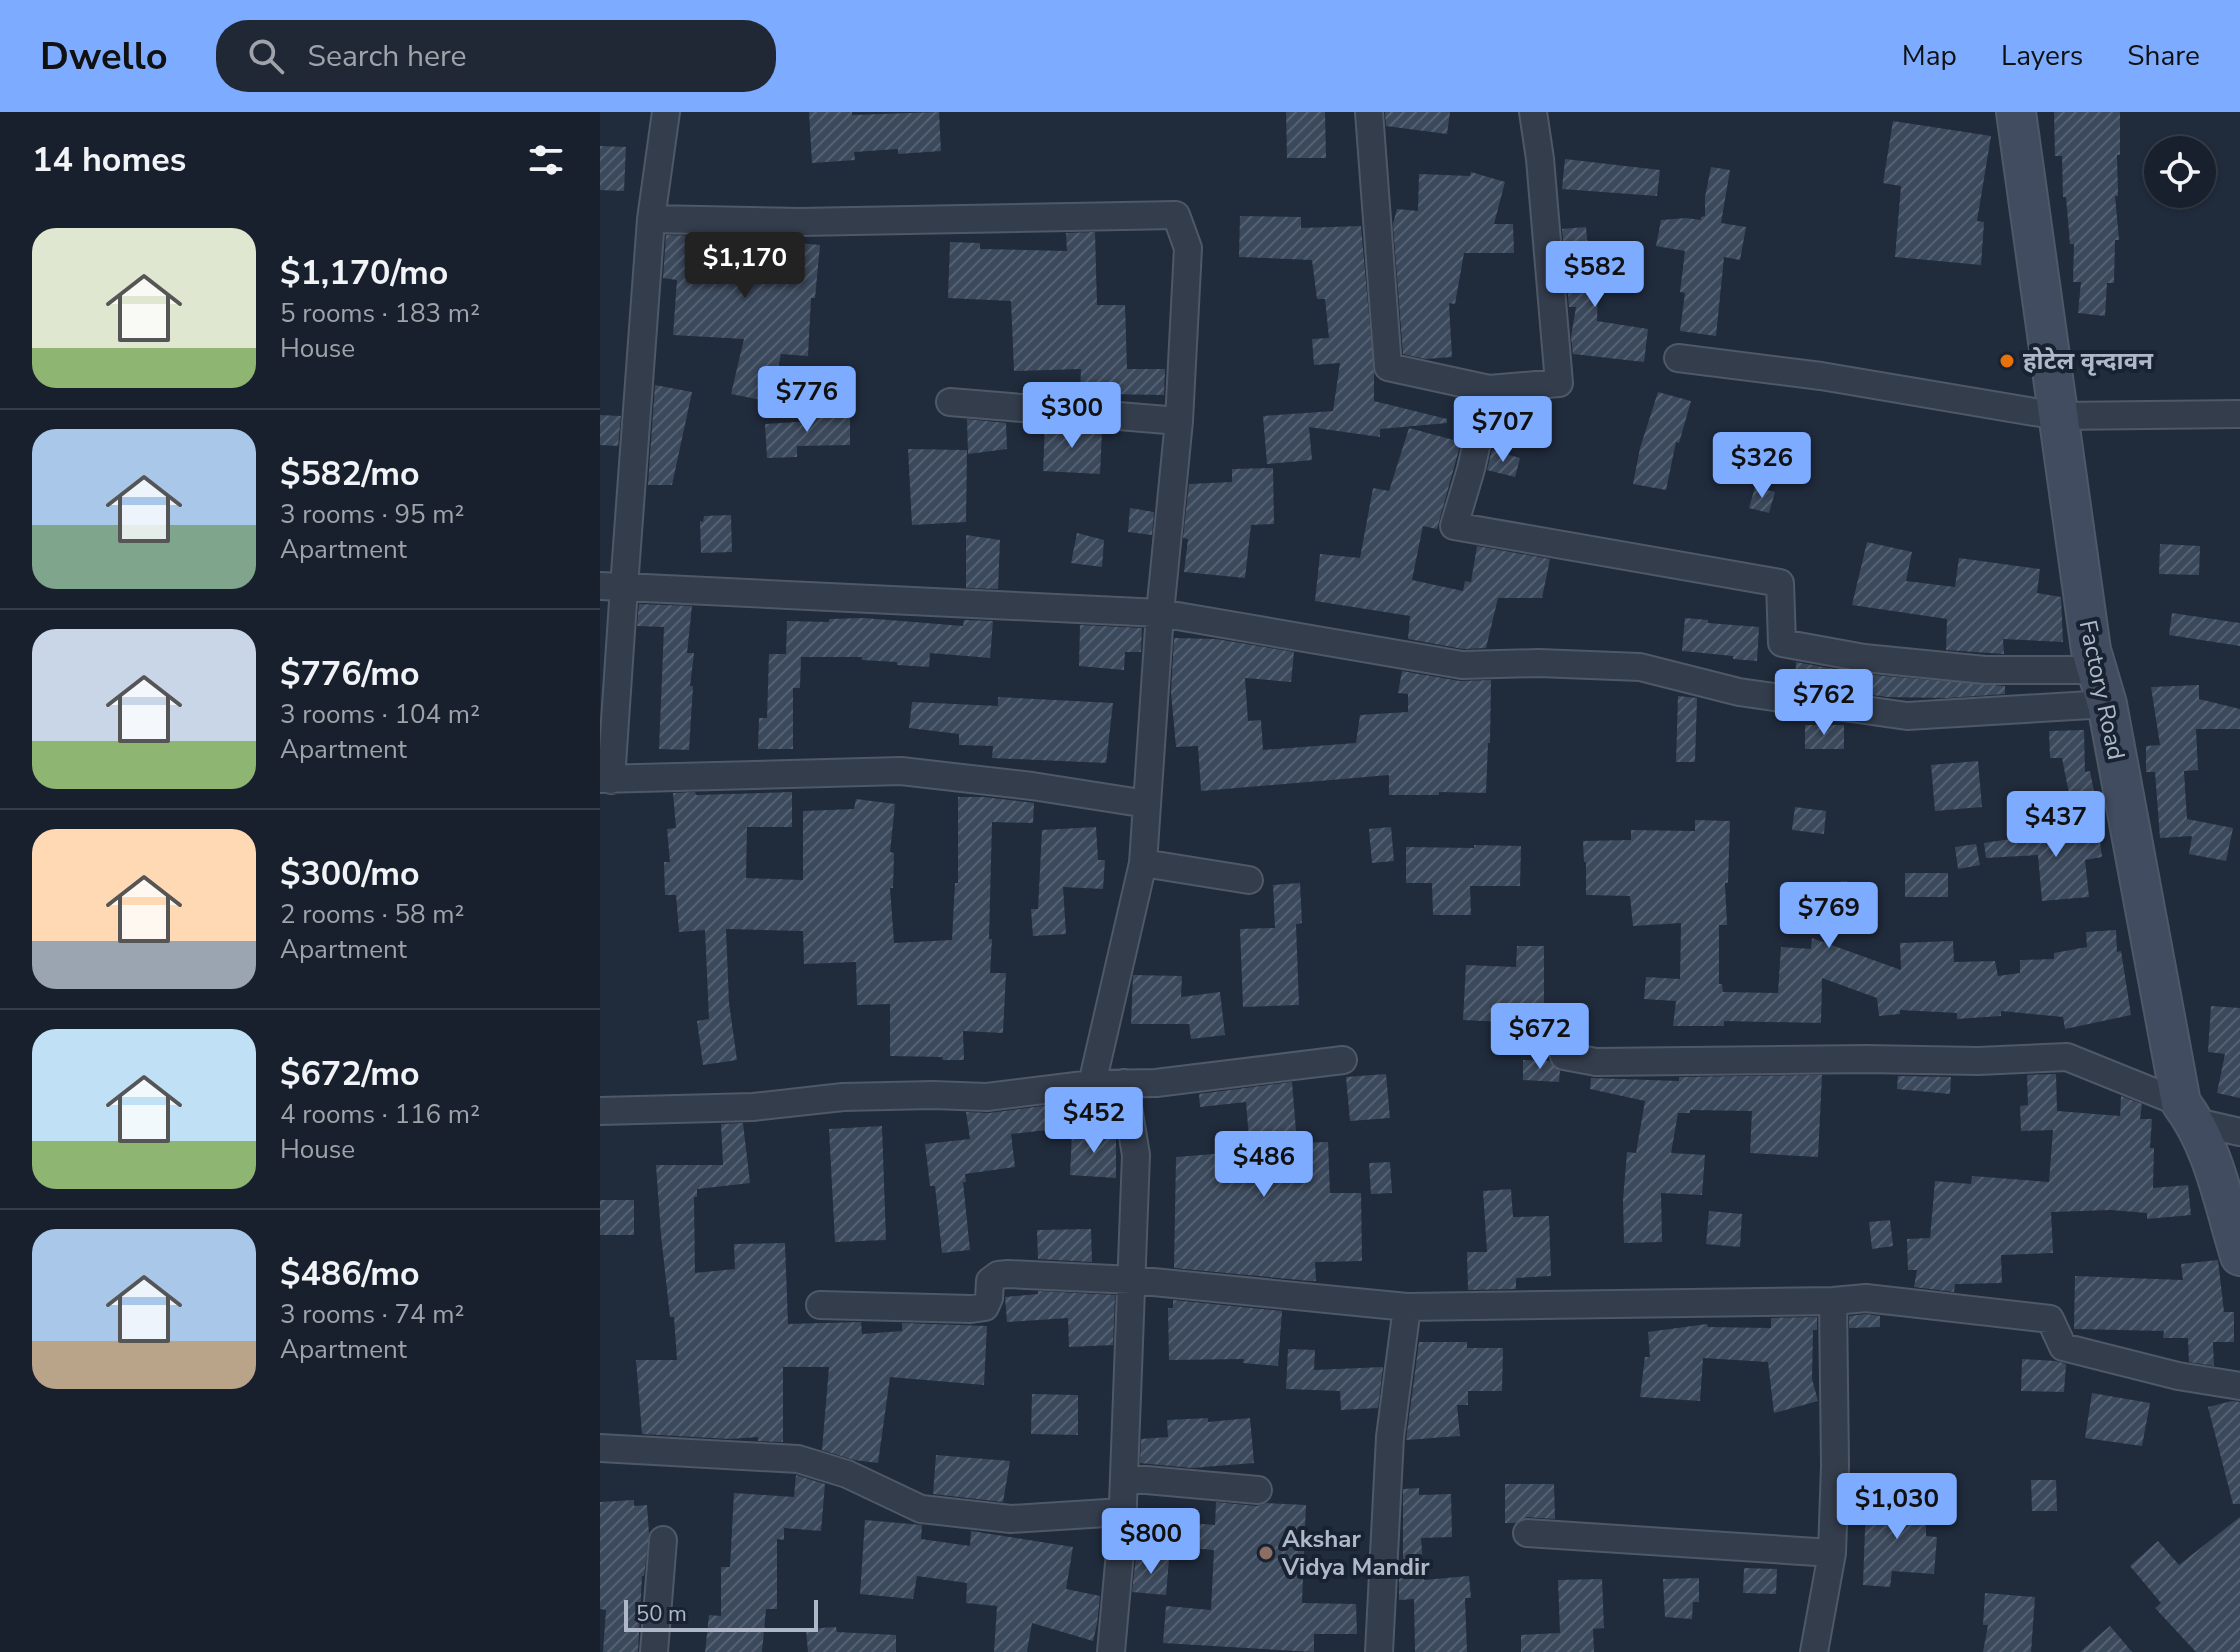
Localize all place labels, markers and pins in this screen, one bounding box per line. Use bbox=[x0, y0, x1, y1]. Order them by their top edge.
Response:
pin: $1,170 bbox=[680, 232, 810, 300]
pin: $582 bbox=[1548, 241, 1642, 309]
place label: होटेल वृन्दावन bbox=[2023, 345, 2154, 377]
marker: होटेल वृन्दावन bbox=[1998, 352, 2016, 370]
pin: $776 bbox=[760, 366, 854, 434]
pin: $300 bbox=[1025, 382, 1119, 450]
pin: $707 bbox=[1456, 396, 1550, 464]
pin: $326 bbox=[1715, 432, 1809, 500]
pin: $762 bbox=[1777, 669, 1871, 737]
pin: $437 bbox=[2009, 791, 2103, 859]
pin: $769 bbox=[1782, 882, 1876, 950]
pin: $672 bbox=[1493, 1003, 1587, 1071]
pin: $452 bbox=[1047, 1087, 1141, 1155]
pin: $486 bbox=[1217, 1131, 1311, 1199]
pin: $1,030 bbox=[1832, 1473, 1962, 1541]
pin: $800 bbox=[1104, 1508, 1198, 1576]
place label: Akshar Vidya Mandir bbox=[1281, 1523, 1430, 1583]
marker: Akshar Vidya Mandir bbox=[1257, 1544, 1275, 1562]

